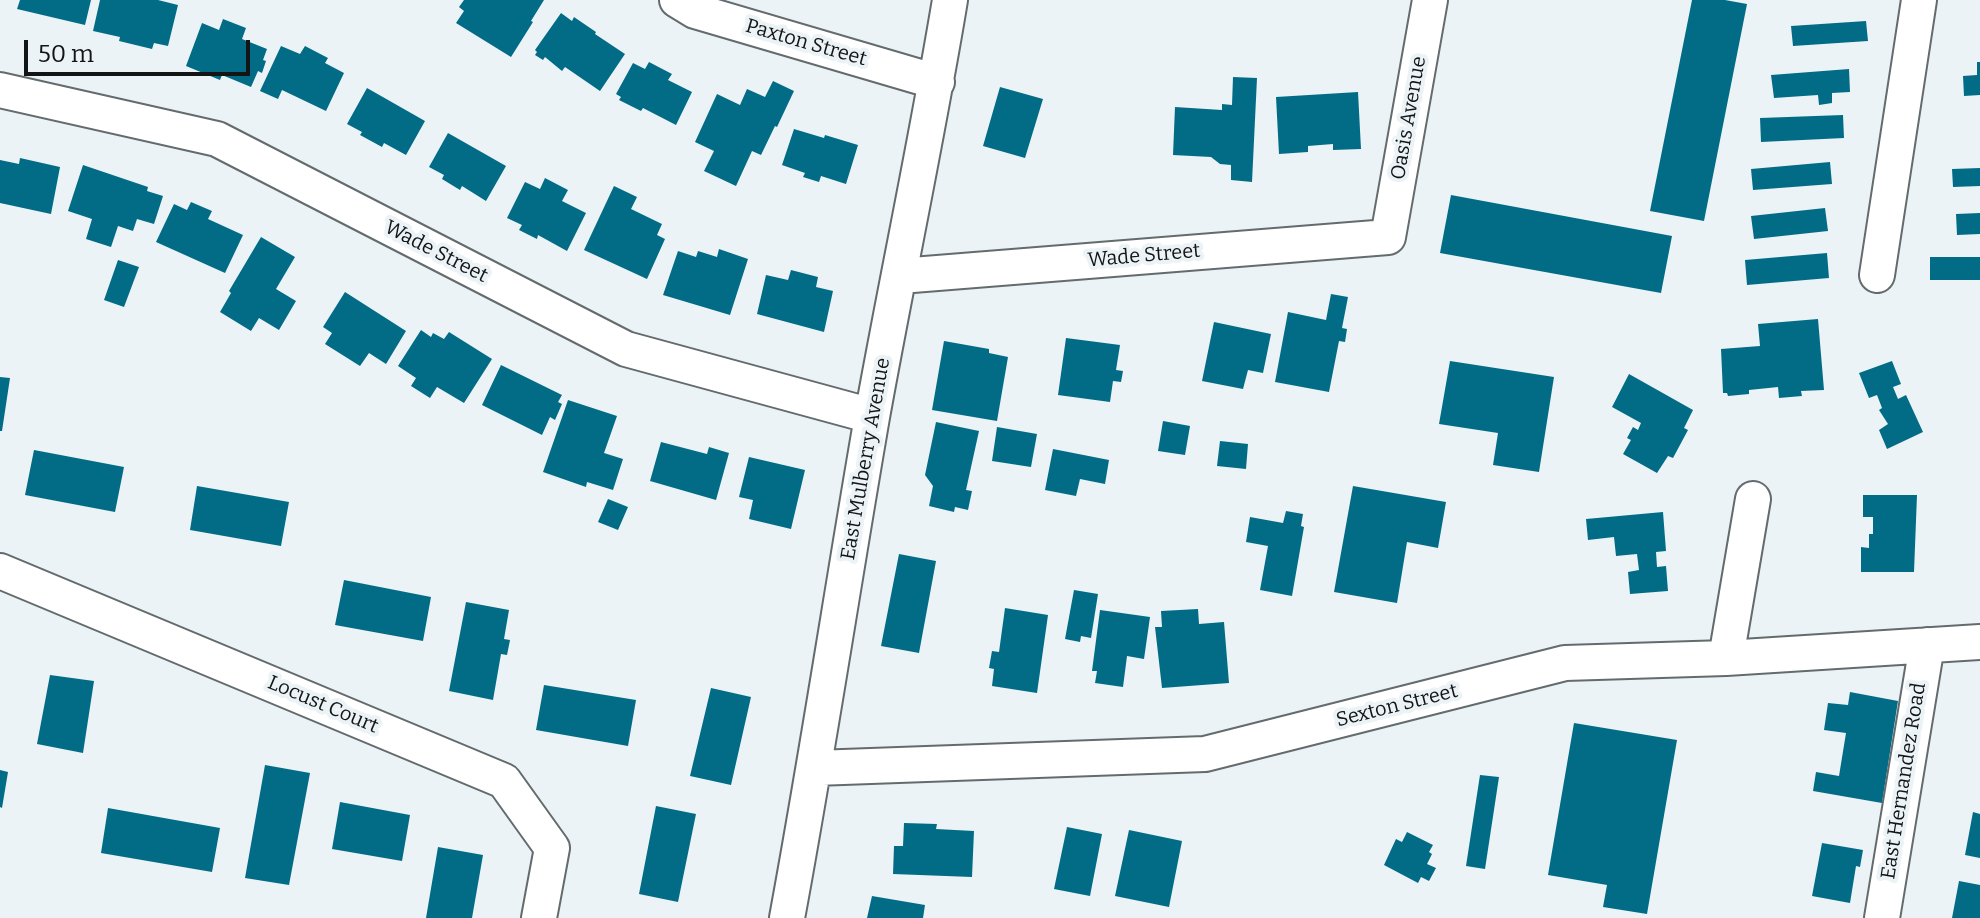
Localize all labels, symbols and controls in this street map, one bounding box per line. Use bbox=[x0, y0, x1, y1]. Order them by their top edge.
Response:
street label: Paxton Street bbox=[743, 14, 869, 72]
scale bar bbox=[28, 24, 254, 74]
text: 50 m bbox=[38, 40, 94, 68]
street label: Oasis Avenue bbox=[1386, 54, 1432, 182]
street label: Wade Street bbox=[380, 216, 492, 288]
street label: Wade Street bbox=[1087, 239, 1201, 273]
street label: East Mulberry Avenue bbox=[836, 356, 896, 562]
street label: Locust Court bbox=[264, 671, 382, 739]
street label: Sexton Street bbox=[1334, 679, 1460, 733]
street label: East Hernandez Road bbox=[1877, 681, 1931, 881]

